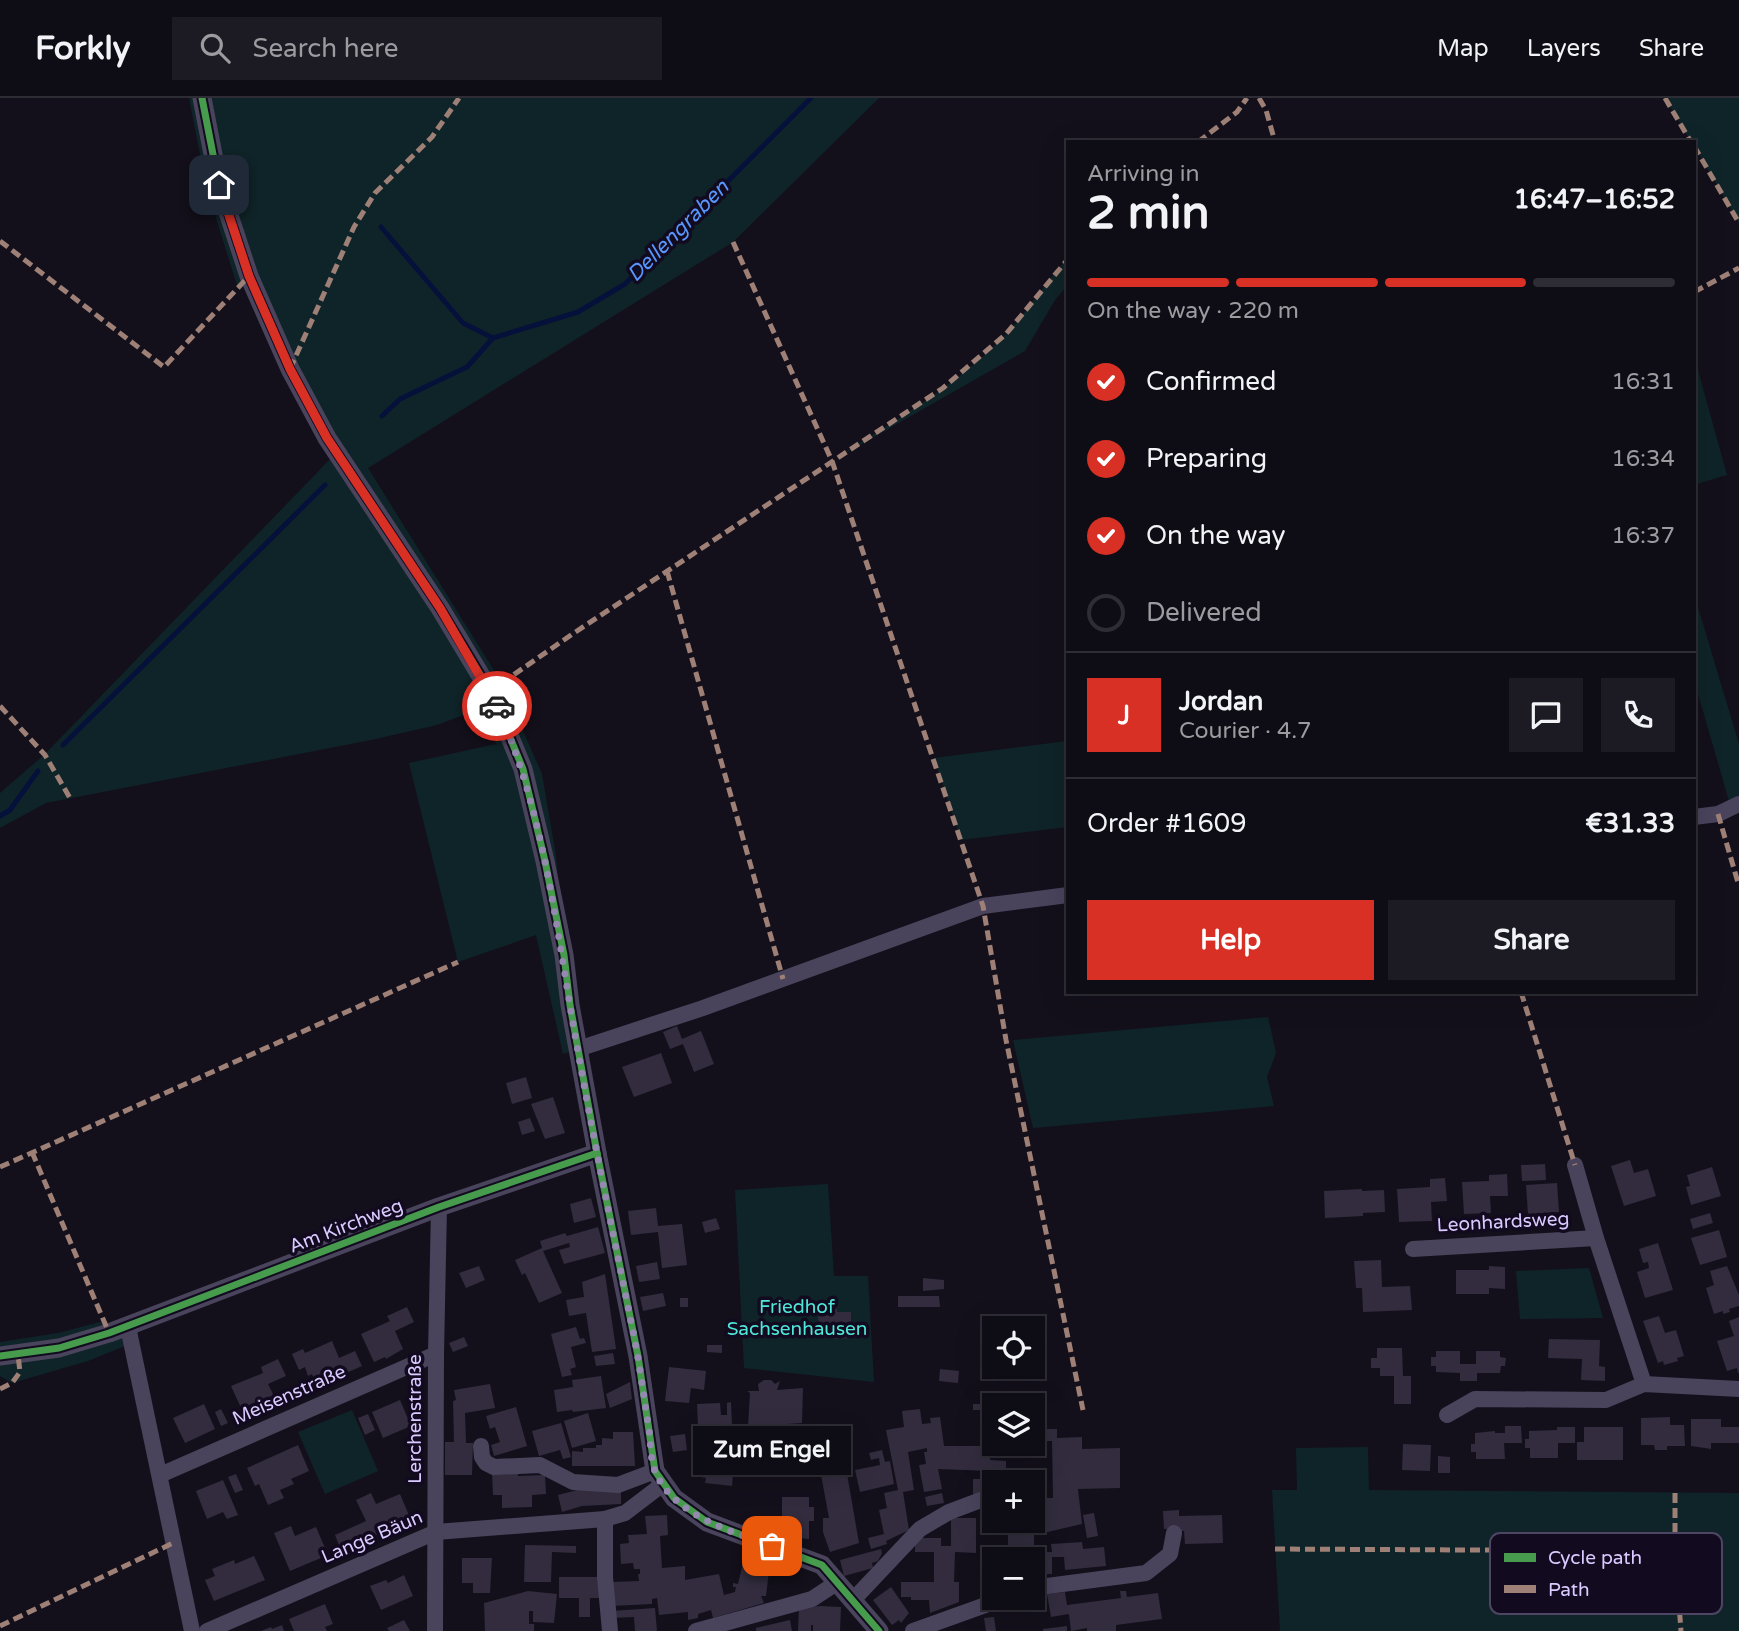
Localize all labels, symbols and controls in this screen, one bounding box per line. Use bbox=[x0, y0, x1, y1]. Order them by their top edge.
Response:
search box bbox=[172, 17, 662, 80]
text: Forkly bbox=[35, 29, 130, 68]
icon: search bbox=[196, 29, 234, 67]
text: Search here bbox=[252, 33, 399, 64]
text: Map bbox=[1437, 34, 1489, 63]
text: Layers bbox=[1527, 34, 1601, 63]
text: Share bbox=[1639, 34, 1704, 63]
pin bbox=[189, 155, 249, 215]
text: Arriving in bbox=[1087, 160, 1200, 188]
icon: home bbox=[200, 166, 238, 204]
water label: Dellengraben bbox=[622, 174, 735, 287]
text: 16:47–16:52 bbox=[1514, 184, 1675, 215]
text: 2 min bbox=[1087, 186, 1210, 241]
text: On the way · 220 m bbox=[1087, 297, 1299, 325]
icon: check bbox=[1087, 363, 1125, 401]
text: Confirmed bbox=[1146, 366, 1276, 397]
text: 16:31 bbox=[1611, 368, 1675, 396]
icon: check bbox=[1087, 440, 1125, 478]
text: Preparing bbox=[1146, 443, 1267, 474]
text: 16:34 bbox=[1611, 445, 1675, 473]
icon: check bbox=[1087, 517, 1125, 555]
text: On the way bbox=[1146, 520, 1286, 551]
text: 16:37 bbox=[1611, 522, 1675, 550]
text: Delivered bbox=[1146, 597, 1262, 628]
courier bbox=[462, 671, 532, 741]
button: chat bbox=[1509, 678, 1583, 752]
button: phone bbox=[1601, 678, 1675, 752]
text: Jordan bbox=[1179, 686, 1263, 717]
icon: car bbox=[478, 687, 516, 725]
text: J bbox=[1118, 700, 1130, 731]
text: Courier · 4.7 bbox=[1179, 717, 1312, 745]
text: Order #1609 bbox=[1087, 808, 1247, 839]
text: €31.33 bbox=[1585, 808, 1675, 839]
button: Help bbox=[1087, 900, 1374, 980]
button: Share bbox=[1388, 900, 1675, 980]
street label: Am Kirchweg bbox=[286, 1194, 406, 1258]
street label: Leonhardsweg bbox=[1436, 1208, 1570, 1236]
park label: Friedhof Sachsenhausen bbox=[727, 1296, 867, 1340]
map controls bbox=[982, 1316, 1045, 1610]
button: locate bbox=[982, 1316, 1045, 1379]
street label: Lerchenstraße bbox=[404, 1354, 426, 1484]
street label: Meisenstraße bbox=[229, 1360, 349, 1430]
button: layers bbox=[982, 1393, 1045, 1456]
callout: Zum Engel bbox=[693, 1427, 851, 1476]
text: Zum Engel bbox=[713, 1436, 831, 1464]
button: + bbox=[982, 1470, 1045, 1533]
street label: Lange Bäun bbox=[318, 1506, 426, 1568]
pin bbox=[742, 1516, 802, 1576]
icon: bag bbox=[753, 1527, 791, 1565]
legend bbox=[1490, 1533, 1722, 1614]
button: − bbox=[982, 1547, 1045, 1610]
text: Cycle path bbox=[1548, 1547, 1642, 1569]
text: Path bbox=[1548, 1579, 1590, 1601]

